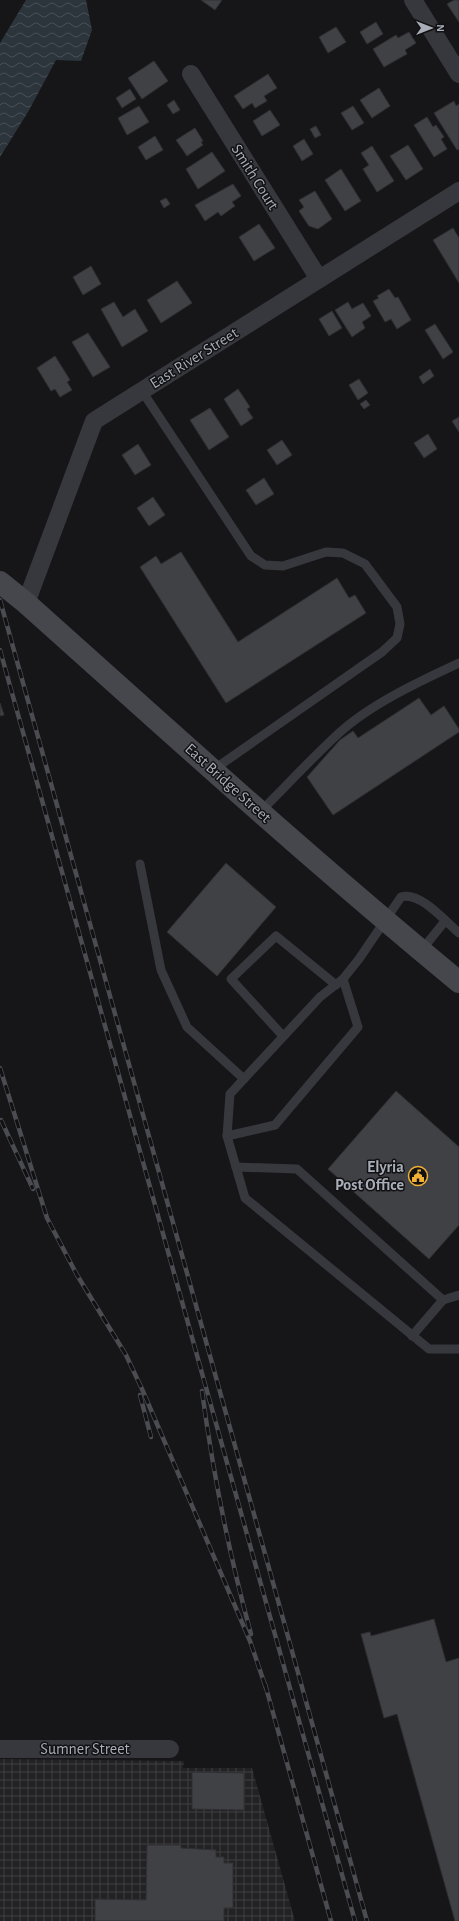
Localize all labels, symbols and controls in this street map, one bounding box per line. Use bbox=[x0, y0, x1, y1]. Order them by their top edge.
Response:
north arrow bbox=[411, 8, 451, 48]
text: N bbox=[435, 24, 446, 32]
street label: Smith Court bbox=[229, 141, 281, 213]
street label: East River Street bbox=[147, 325, 241, 391]
street label: East Bridge Street bbox=[182, 740, 274, 826]
place label: Elyria Post Office bbox=[335, 1159, 404, 1193]
public building icon: Elyria Post Office bbox=[407, 1165, 429, 1187]
street label: Sumner Street bbox=[40, 1741, 130, 1757]

